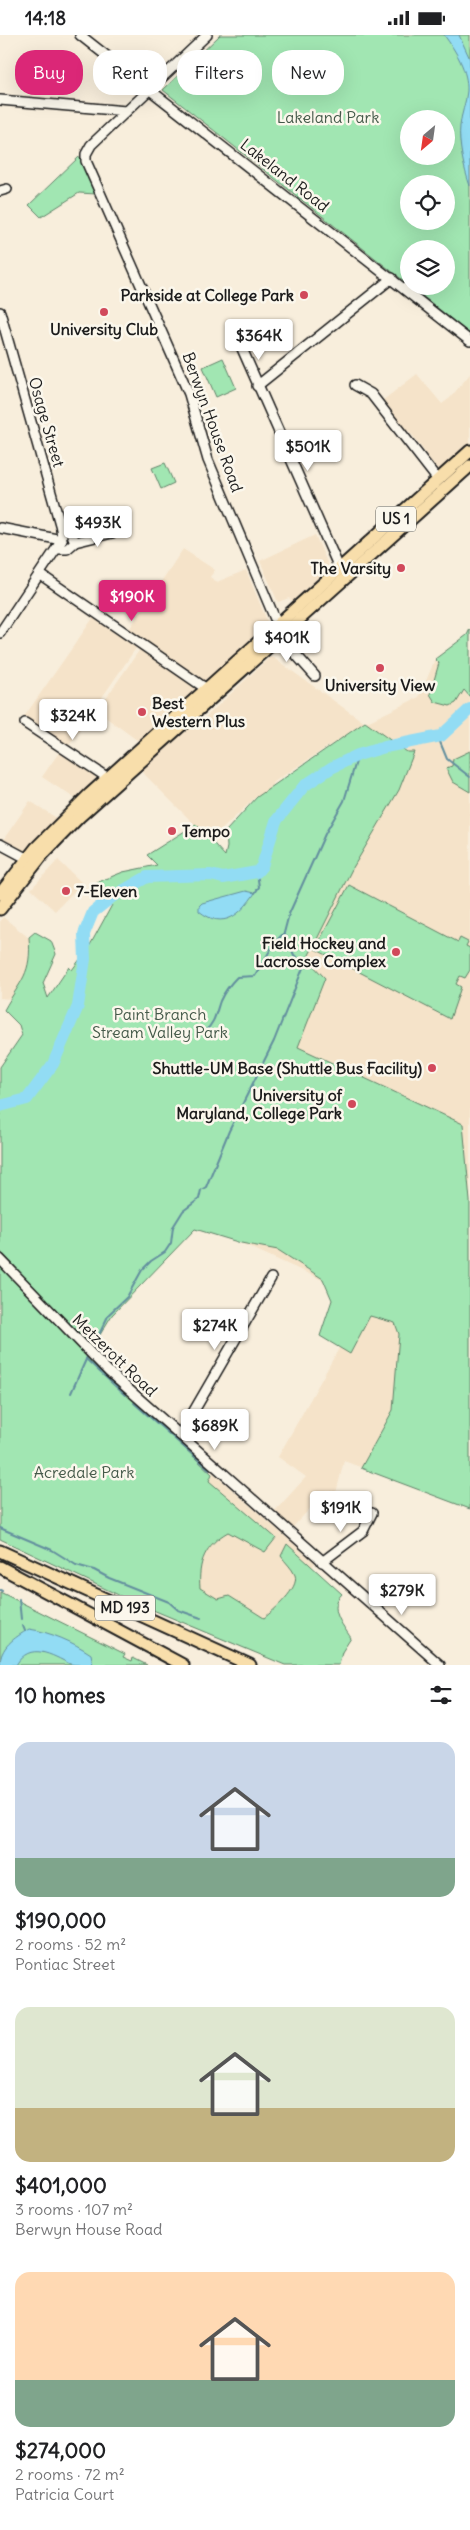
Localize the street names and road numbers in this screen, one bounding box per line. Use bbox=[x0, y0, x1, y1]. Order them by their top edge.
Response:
street label: Lakeland Road bbox=[237, 134, 333, 216]
street label: Berwyn House Road bbox=[178, 349, 248, 495]
street label: Osage Street bbox=[25, 375, 70, 470]
road number: US 1 bbox=[376, 507, 416, 531]
street label: Metzerott Road bbox=[68, 1310, 162, 1400]
road number: MD 193 bbox=[95, 1595, 155, 1621]

